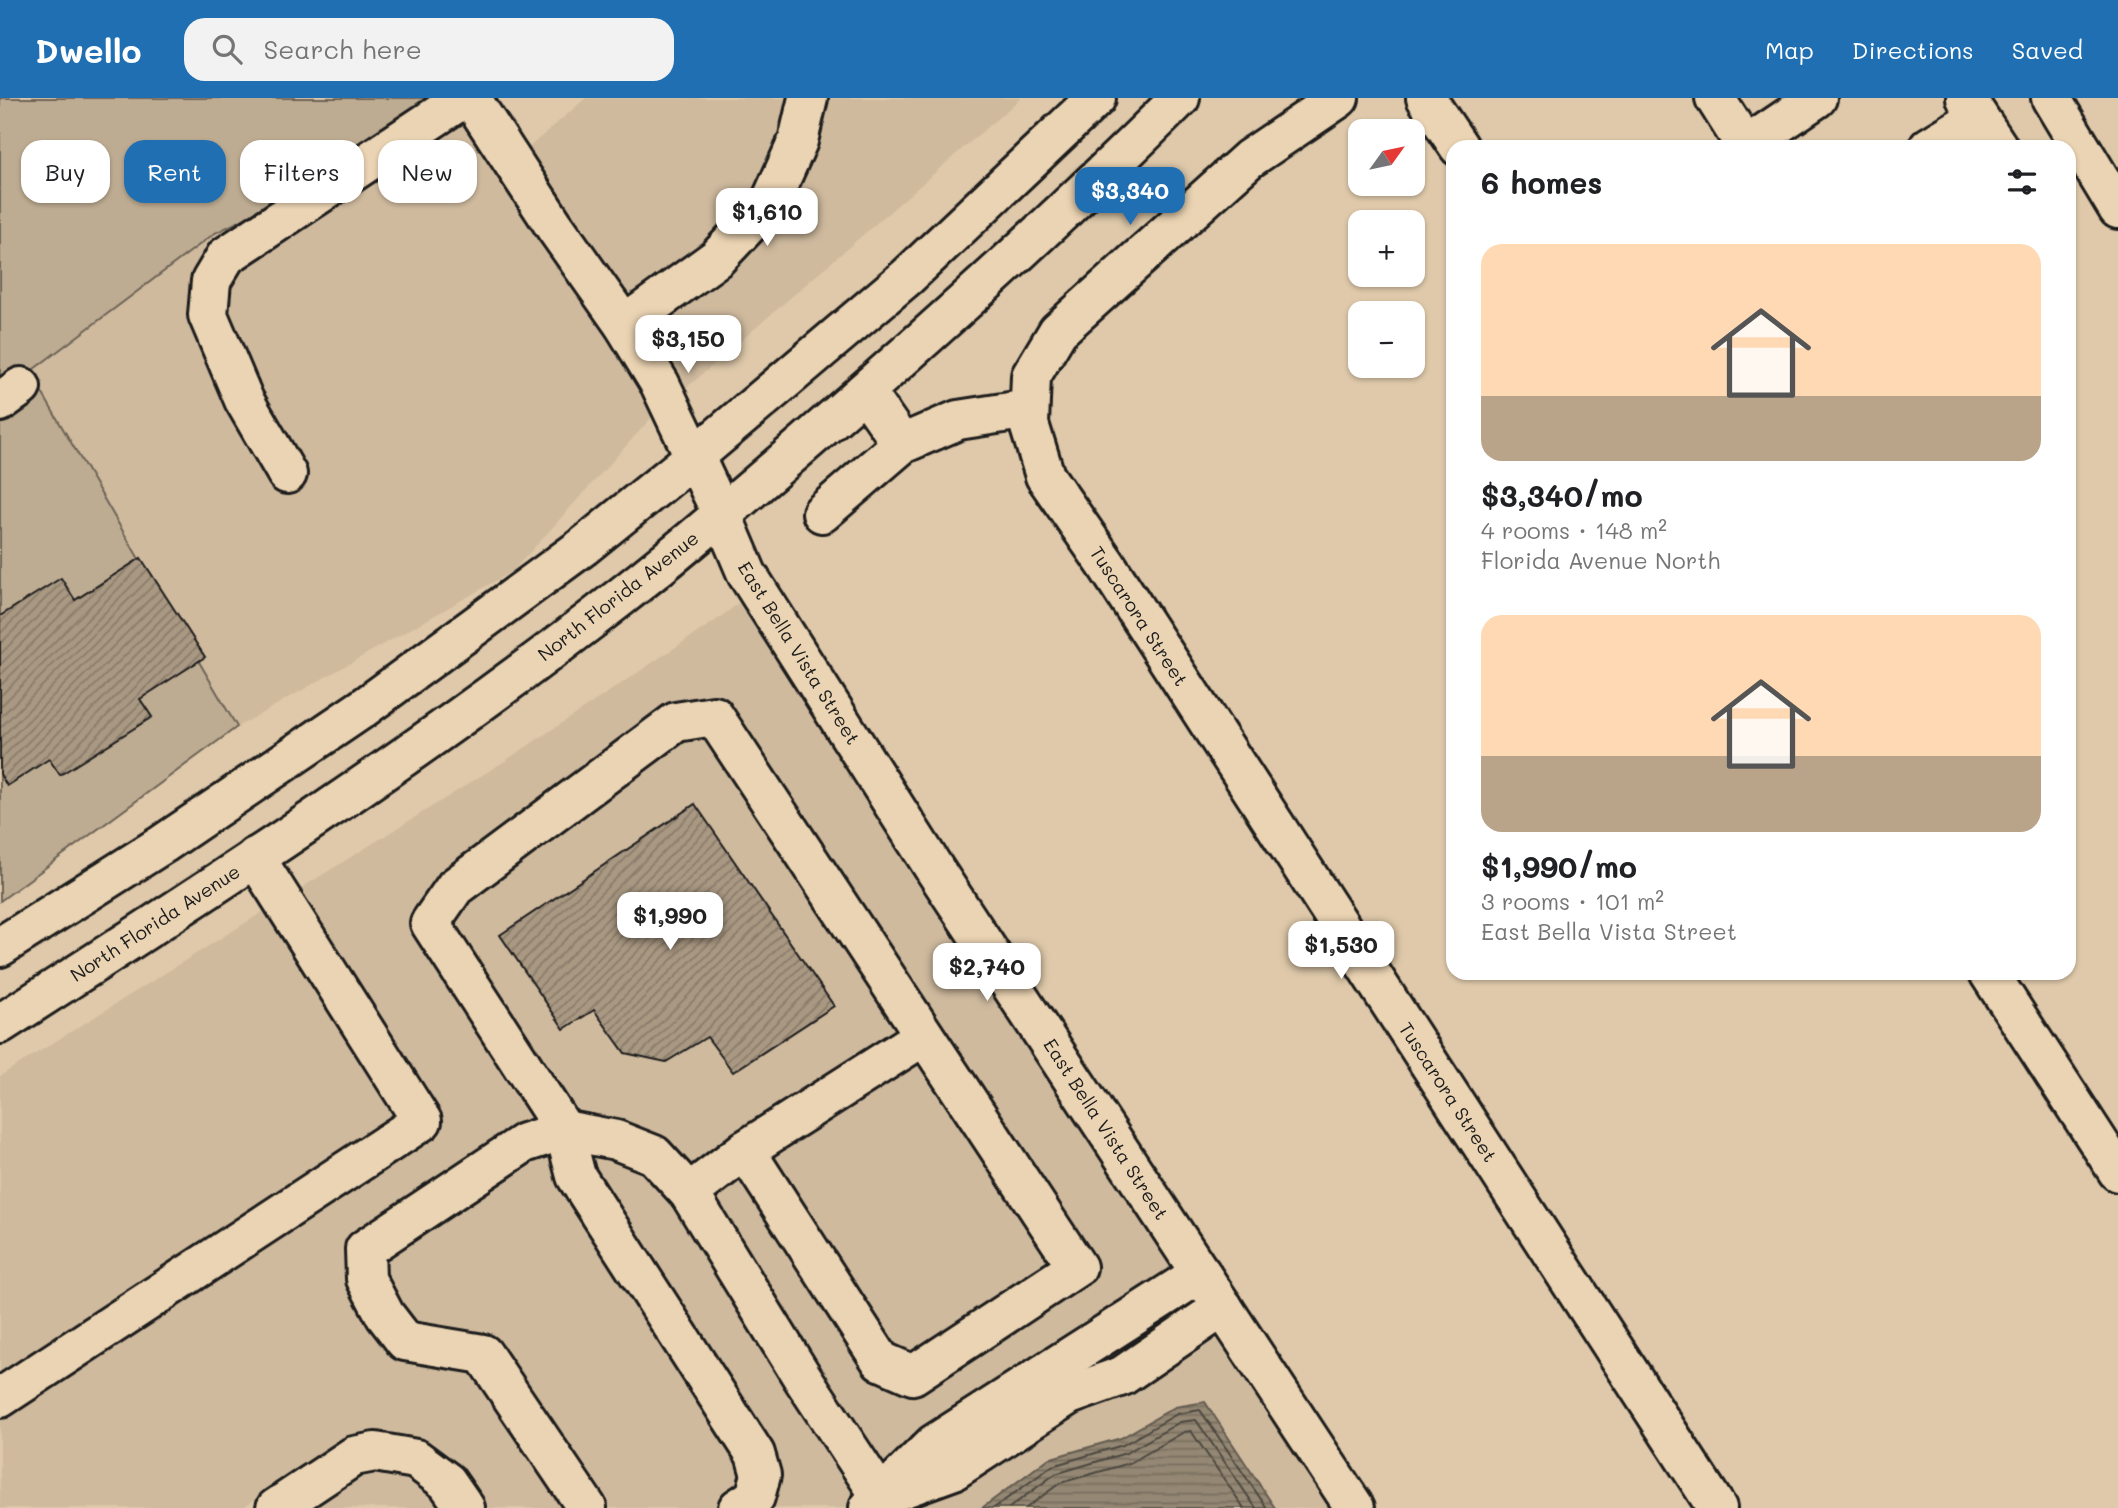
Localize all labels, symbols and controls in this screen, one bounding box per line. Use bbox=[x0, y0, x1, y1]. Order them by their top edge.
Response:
search box bbox=[184, 18, 674, 81]
text: Dwello bbox=[35, 28, 142, 71]
icon: search bbox=[208, 30, 246, 68]
text: Search here bbox=[264, 32, 422, 66]
text: Map bbox=[1765, 34, 1814, 65]
text: Directions bbox=[1852, 34, 1974, 65]
text: Saved bbox=[2012, 34, 2083, 65]
north arrow bbox=[1348, 119, 1424, 196]
map controls bbox=[1348, 119, 1425, 378]
chip: Buy bbox=[21, 140, 110, 203]
chip: Rent bbox=[124, 140, 226, 203]
chip: Filters bbox=[240, 140, 364, 203]
chip: New bbox=[378, 140, 477, 203]
text: 6 homes bbox=[1481, 162, 1602, 202]
icon: filters bbox=[2003, 163, 2041, 201]
pin: $3,340 bbox=[1073, 167, 1187, 227]
text: $3,340 bbox=[1091, 175, 1169, 205]
pin: $1,610 bbox=[710, 188, 824, 248]
text: $1,610 bbox=[732, 196, 802, 226]
button: + bbox=[1348, 210, 1425, 287]
icon: home bbox=[1698, 290, 1824, 416]
button: − bbox=[1348, 301, 1425, 378]
pin: $3,150 bbox=[631, 316, 745, 375]
text: $3,150 bbox=[651, 323, 725, 353]
text: $3,340/mo bbox=[1481, 475, 1643, 515]
text: 4 rooms · 148 m² bbox=[1481, 515, 1667, 545]
street label: North Florida Avenue bbox=[532, 525, 703, 666]
street label: Tuscarora Street bbox=[1085, 541, 1194, 690]
text: Florida Avenue North bbox=[1481, 545, 1720, 575]
street label: East Bella Vista Street bbox=[733, 556, 866, 749]
icon: home bbox=[1698, 661, 1824, 787]
text: $1,990/mo bbox=[1481, 846, 1637, 886]
street label: North Florida Avenue bbox=[65, 858, 244, 987]
text: 3 rooms · 101 m² bbox=[1481, 886, 1664, 916]
pin: $1,990 bbox=[613, 892, 727, 952]
text: $1,990 bbox=[633, 900, 707, 930]
text: East Bella Vista Street bbox=[1481, 916, 1737, 946]
pin: $1,530 bbox=[1284, 922, 1398, 981]
text: $1,530 bbox=[1304, 929, 1378, 959]
pin: $2,740 bbox=[930, 944, 1044, 1003]
text: $2,740 bbox=[949, 951, 1025, 981]
street label: Tuscarora Street bbox=[1394, 1017, 1503, 1166]
street label: East Bella Vista Street bbox=[1038, 1033, 1174, 1224]

